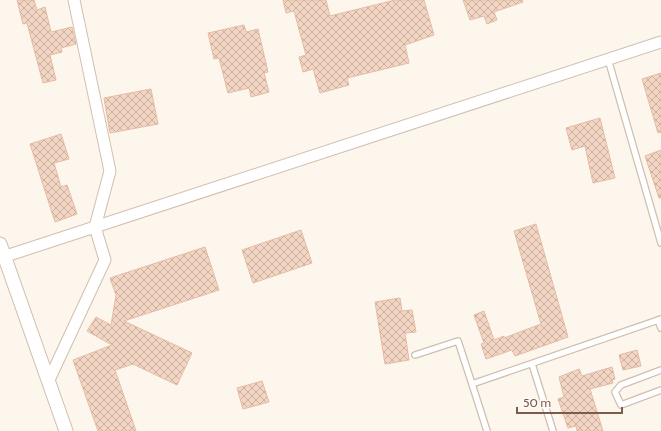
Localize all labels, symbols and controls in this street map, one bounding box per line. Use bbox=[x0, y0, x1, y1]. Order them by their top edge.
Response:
scale bar bbox=[517, 389, 622, 415]
text: 50 m bbox=[523, 395, 551, 410]

